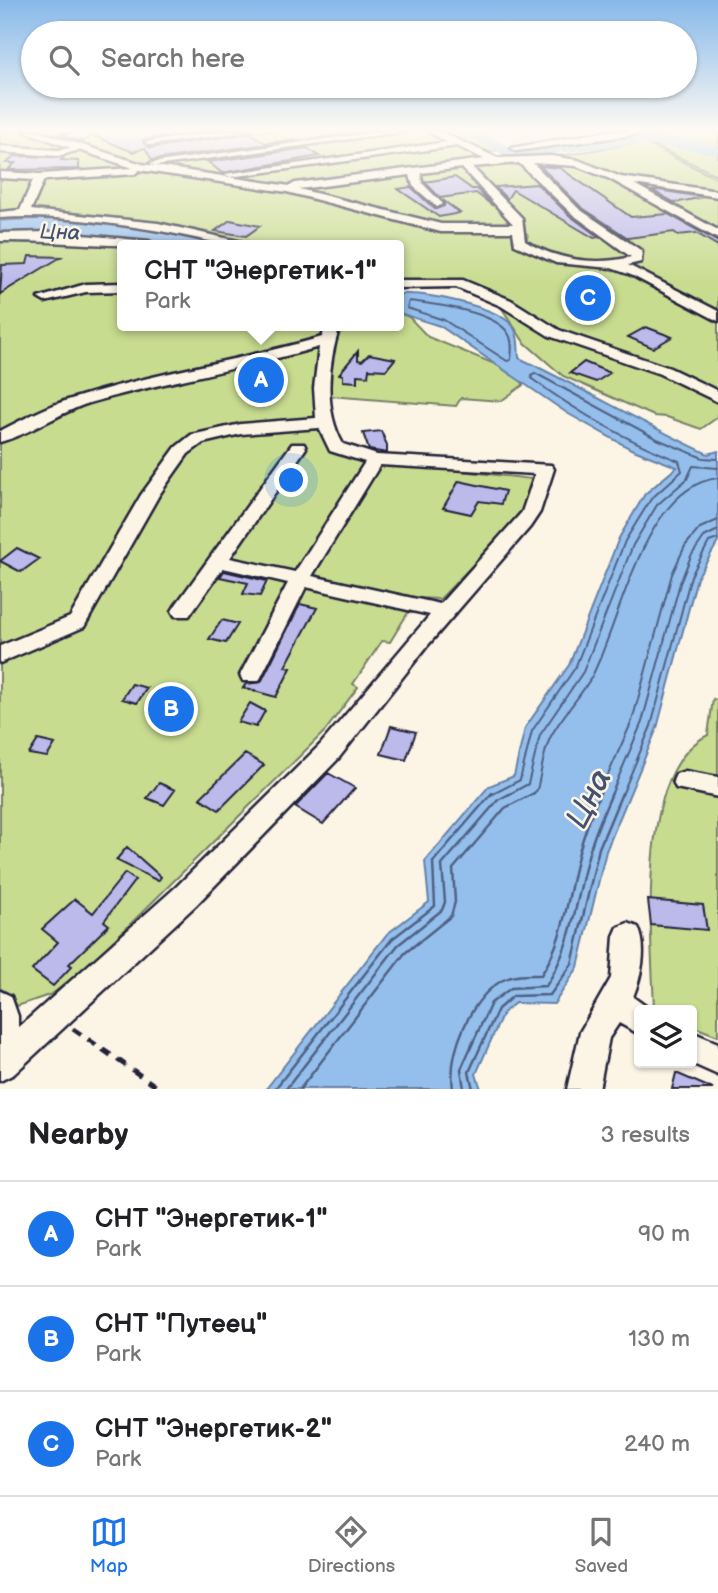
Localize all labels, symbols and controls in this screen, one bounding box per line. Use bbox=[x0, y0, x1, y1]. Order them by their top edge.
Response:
search box bbox=[21, 21, 697, 98]
icon: search bbox=[45, 41, 83, 79]
text: Search here bbox=[101, 44, 245, 75]
water label: Цна bbox=[39, 219, 81, 246]
popup bbox=[117, 240, 404, 331]
text: СНТ "Энергетик-1" bbox=[144, 256, 377, 287]
pin: C bbox=[565, 272, 611, 324]
text: Park bbox=[144, 287, 190, 315]
pin: A bbox=[238, 354, 284, 406]
your location bbox=[274, 463, 308, 497]
pin: B bbox=[148, 683, 194, 735]
water label: Цна bbox=[558, 762, 621, 835]
map controls bbox=[634, 1005, 697, 1068]
button: layers bbox=[634, 1005, 697, 1068]
text: Nearby bbox=[28, 1117, 128, 1153]
text: 3 results bbox=[601, 1121, 690, 1149]
text: СНТ "Энергетик-1" bbox=[95, 1204, 328, 1235]
text: A bbox=[44, 1220, 58, 1248]
text: 90 m bbox=[638, 1220, 690, 1248]
text: Park bbox=[95, 1235, 141, 1263]
text: СНТ "Путеец" bbox=[95, 1309, 267, 1340]
text: B bbox=[43, 1325, 59, 1353]
text: 130 m bbox=[628, 1325, 690, 1353]
text: Park bbox=[95, 1340, 141, 1368]
text: СНТ "Энергетик-2" bbox=[95, 1414, 332, 1445]
text: C bbox=[43, 1430, 59, 1458]
text: 240 m bbox=[624, 1430, 690, 1458]
text: Park bbox=[95, 1445, 141, 1473]
tab: Map bbox=[90, 1513, 128, 1578]
tab: Directions bbox=[308, 1513, 395, 1578]
tab: Saved bbox=[575, 1513, 628, 1578]

